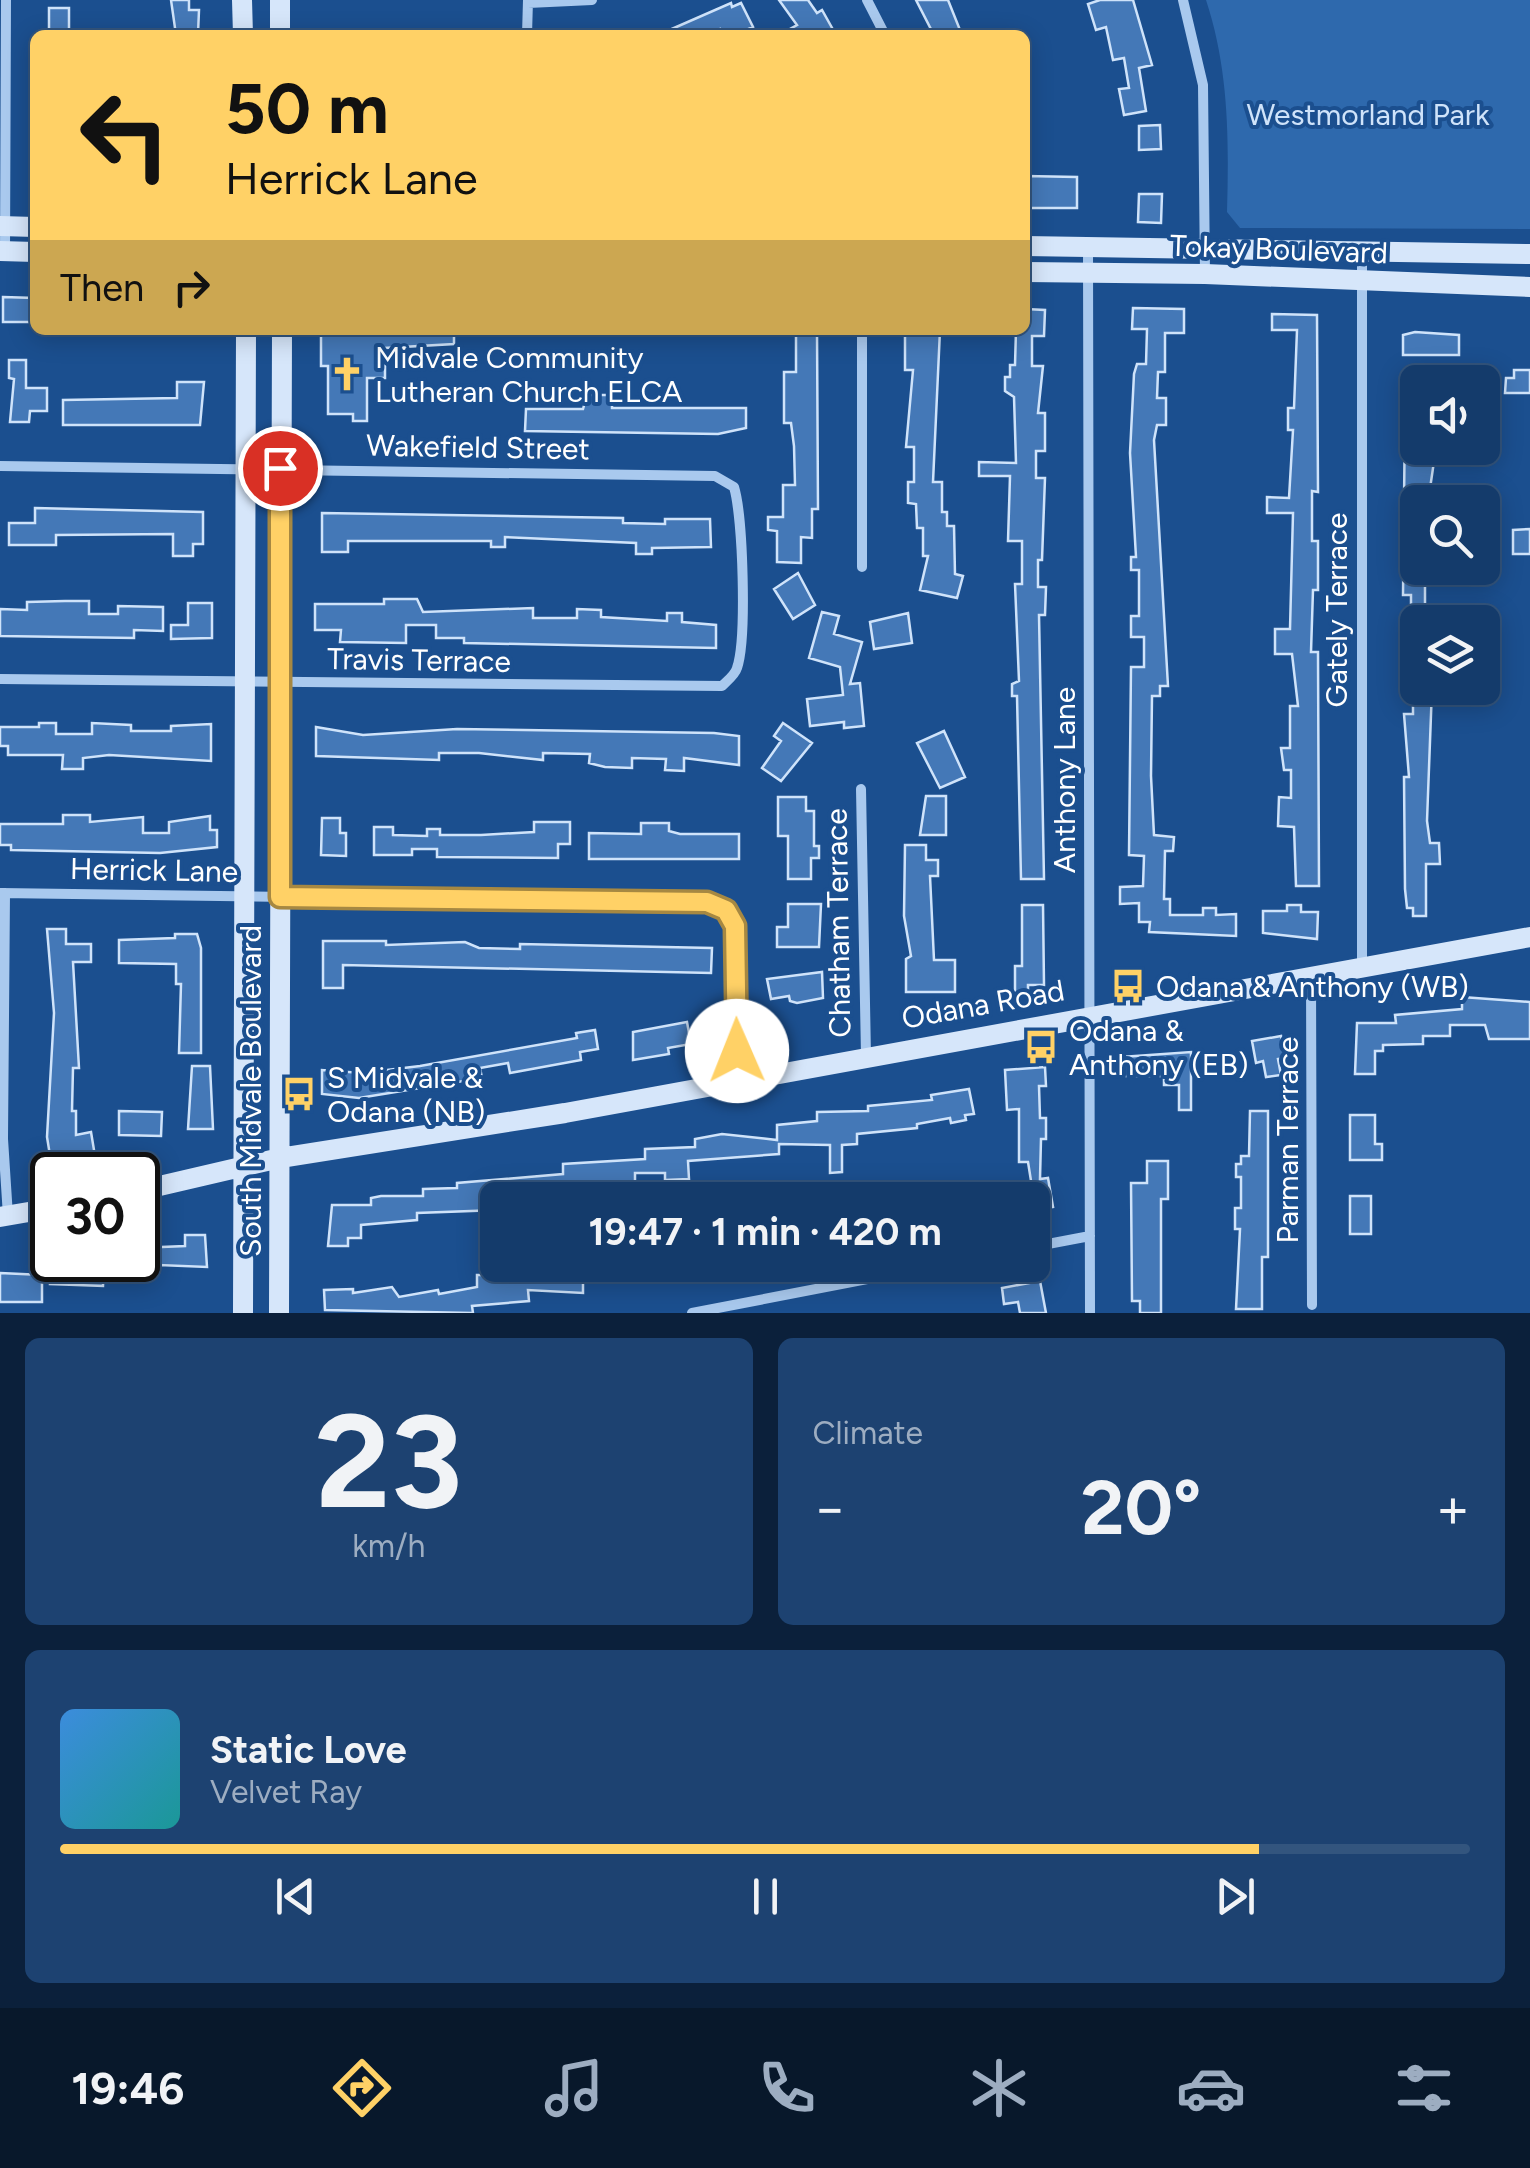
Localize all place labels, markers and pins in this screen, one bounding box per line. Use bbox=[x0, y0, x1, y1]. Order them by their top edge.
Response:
place label: Midvale Community Lutheran Church ELCA bbox=[375, 339, 683, 410]
church icon: Midvale Community Lutheran Church ELCA bbox=[328, 355, 366, 393]
pin bbox=[238, 426, 323, 511]
bus stop icon: Odana & Anthony (WB) bbox=[1109, 967, 1147, 1005]
place label: Odana & Anthony (WB) bbox=[1156, 968, 1469, 1005]
place label: Odana & Anthony (EB) bbox=[1069, 1012, 1248, 1083]
bus stop icon: Odana & Anthony (EB) bbox=[1022, 1028, 1060, 1066]
place label: S Midvale & Odana (NB) bbox=[327, 1059, 485, 1130]
bus stop icon: S Midvale & Odana (NB) bbox=[280, 1075, 318, 1113]

